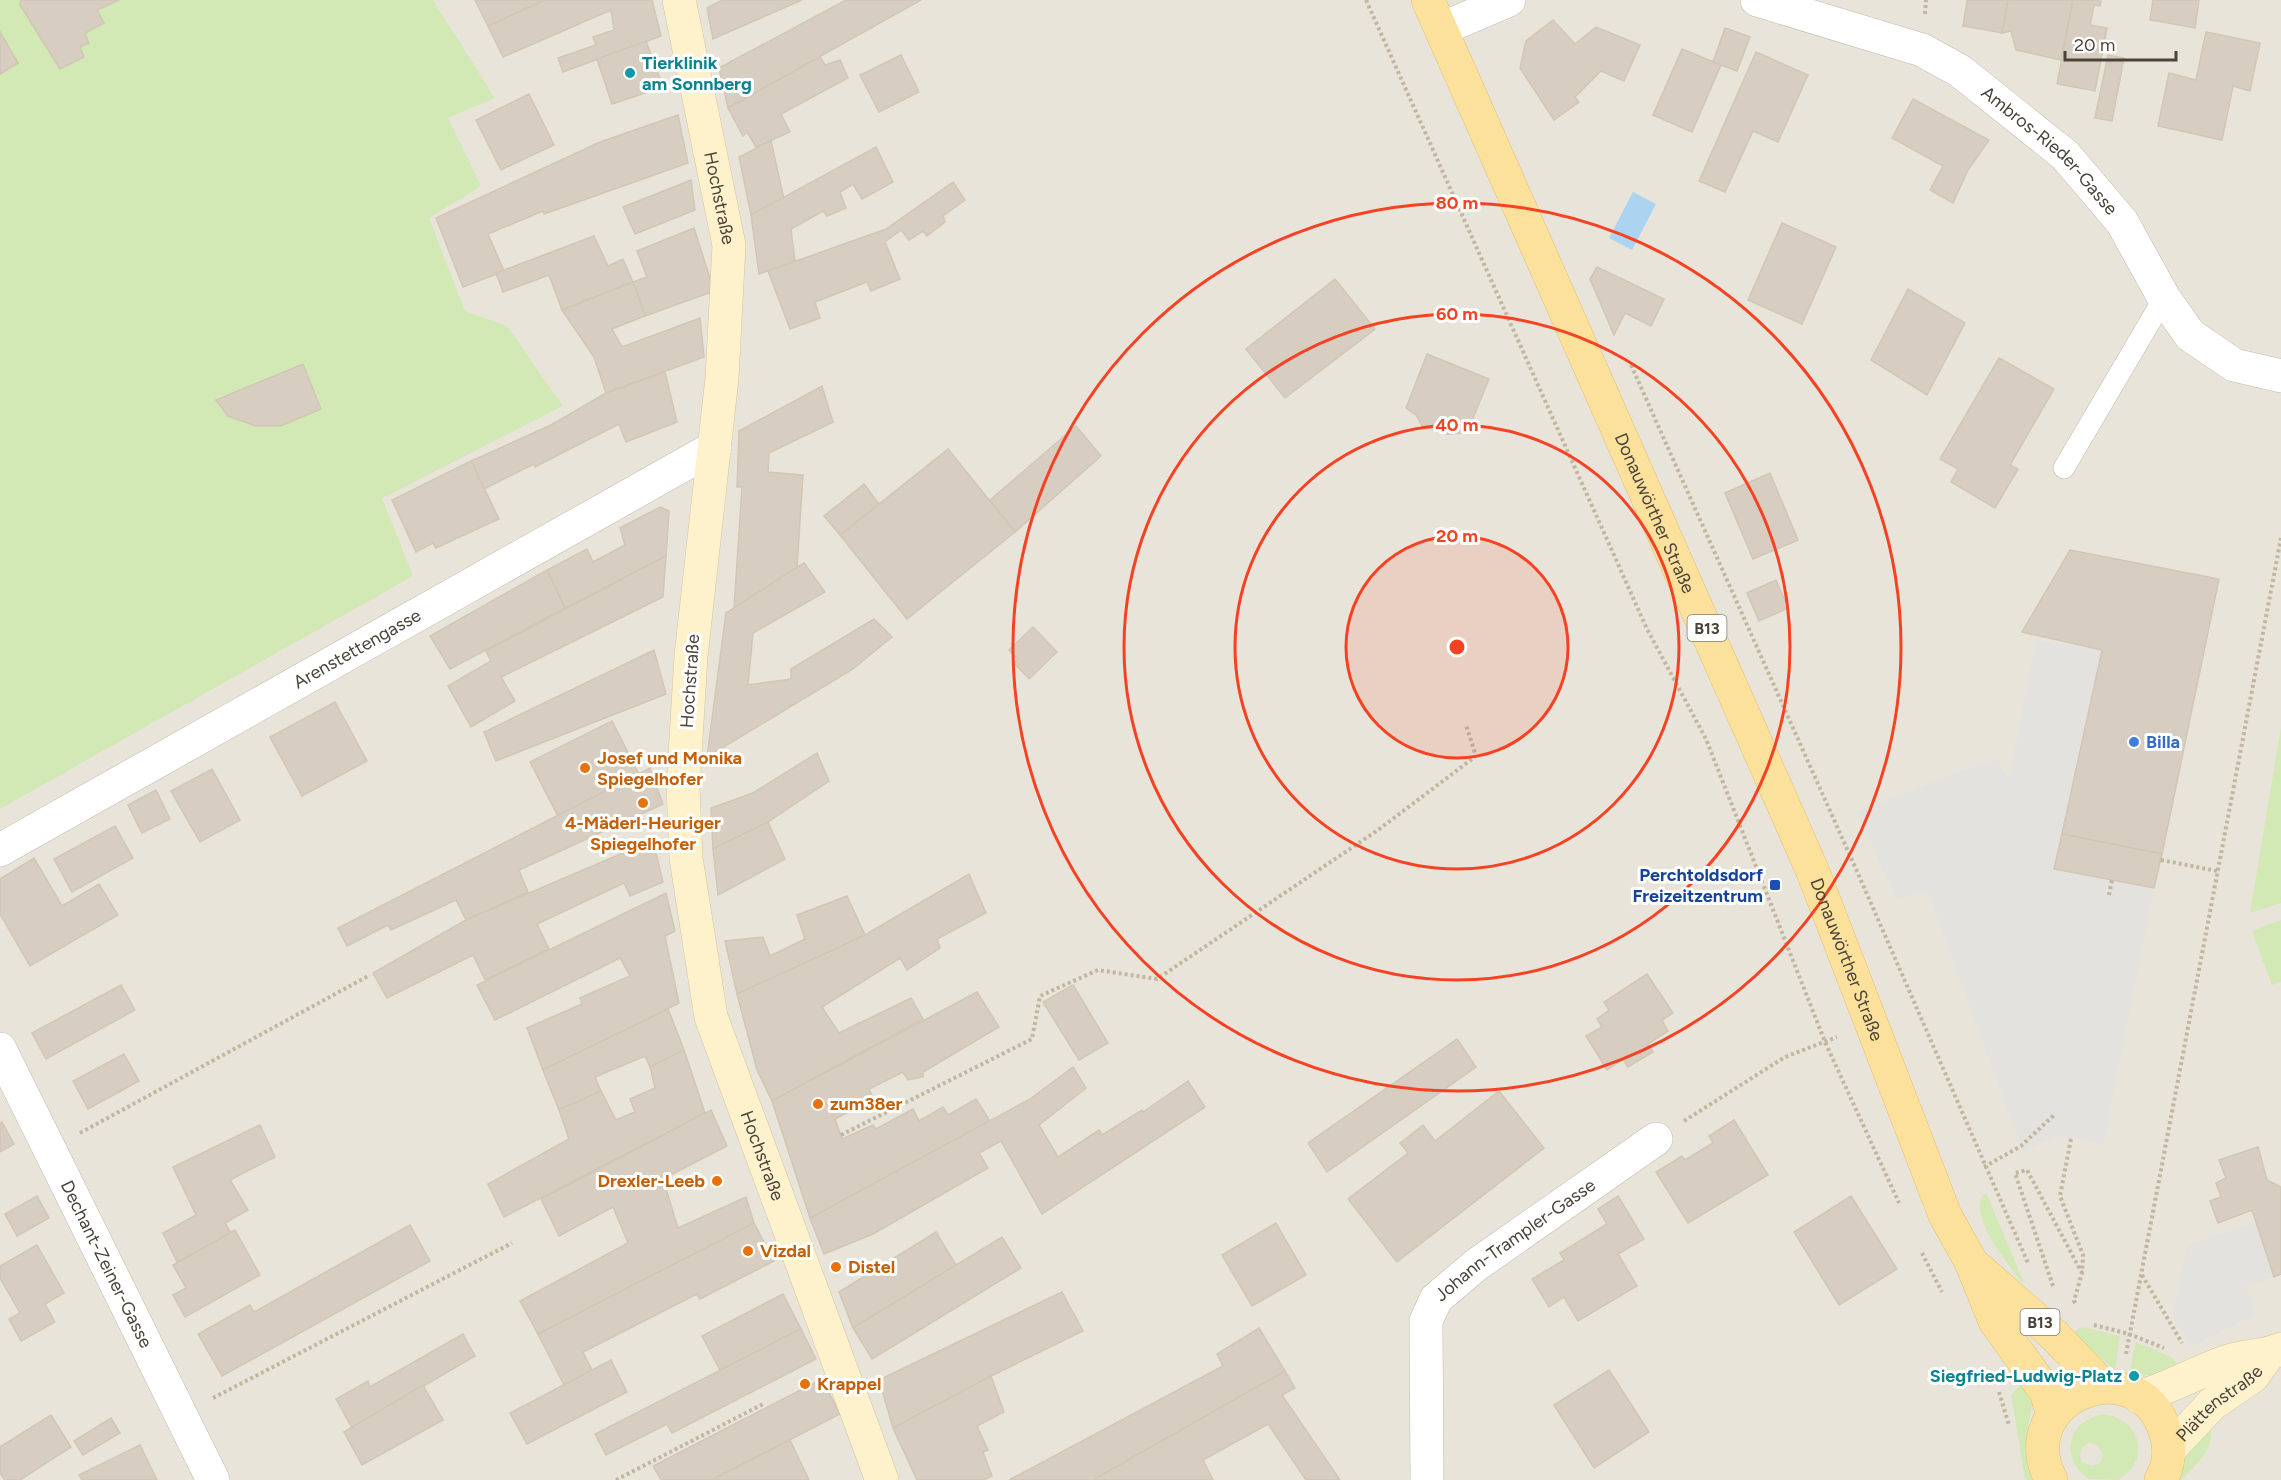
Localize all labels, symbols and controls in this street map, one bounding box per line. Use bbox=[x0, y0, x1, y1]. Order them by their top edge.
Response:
scale bar bbox=[2065, 24, 2176, 62]
text: 20 m bbox=[2074, 34, 2115, 56]
place label: Tierklinik am Sonnberg bbox=[642, 52, 752, 95]
marker: Tierklinik am Sonnberg bbox=[623, 66, 637, 80]
street label: Ambros-Rieder-Gasse bbox=[1977, 81, 2122, 220]
street label: Hochstraße bbox=[699, 150, 740, 246]
text: 80 m bbox=[1436, 192, 1478, 214]
text: 60 m bbox=[1436, 303, 1478, 325]
text: 40 m bbox=[1435, 414, 1479, 436]
street label: Donauwörther Straße bbox=[1610, 430, 1700, 597]
text: 20 m bbox=[1436, 525, 1478, 547]
street label: Arenstettengasse bbox=[289, 604, 425, 693]
road number: B13 bbox=[1688, 615, 1726, 641]
street label: Hochstraße bbox=[676, 633, 704, 729]
centre of rings bbox=[1447, 637, 1467, 657]
place label: Billa bbox=[2146, 731, 2180, 753]
marker: Billa bbox=[2127, 735, 2141, 749]
place label: Josef und Monika Spiegelhofer bbox=[597, 747, 742, 790]
marker: Josef und Monika Spiegelhofer bbox=[578, 761, 592, 775]
marker: 4-Mäderl-Heuriger Spiegelhofer bbox=[636, 796, 650, 810]
place label: 4-Mäderl-Heuriger Spiegelhofer bbox=[565, 812, 721, 855]
place label: Perchtoldsdorf Freizeitzentrum bbox=[1632, 864, 1764, 907]
street label: Donauwörther Straße bbox=[1805, 875, 1888, 1044]
marker: Perchtoldsdorf Freizeitzentrum bbox=[1768, 878, 1782, 892]
place label: zum38er bbox=[830, 1093, 903, 1115]
marker: zum38er bbox=[811, 1097, 825, 1111]
street label: Hochstraße bbox=[736, 1108, 789, 1204]
place label: Drexler-Leeb bbox=[597, 1170, 705, 1192]
marker: Drexler-Leeb bbox=[710, 1174, 724, 1188]
street label: Johann-Trampler-Gasse bbox=[1430, 1174, 1600, 1306]
street label: Dechant-Zeiner-Gasse bbox=[56, 1177, 157, 1352]
place label: Vizdal bbox=[760, 1240, 811, 1262]
marker: Vizdal bbox=[741, 1244, 755, 1258]
place label: Distel bbox=[848, 1256, 895, 1278]
marker: Distel bbox=[829, 1260, 843, 1274]
road number: B13 bbox=[2020, 1309, 2060, 1335]
street label: Plättenstraße bbox=[2171, 1361, 2268, 1446]
place label: Siegfried-Ludwig-Platz bbox=[1930, 1365, 2122, 1387]
marker: Siegfried-Ludwig-Platz bbox=[2127, 1369, 2141, 1383]
place label: Krappel bbox=[817, 1373, 881, 1395]
marker: Krappel bbox=[798, 1377, 812, 1391]

